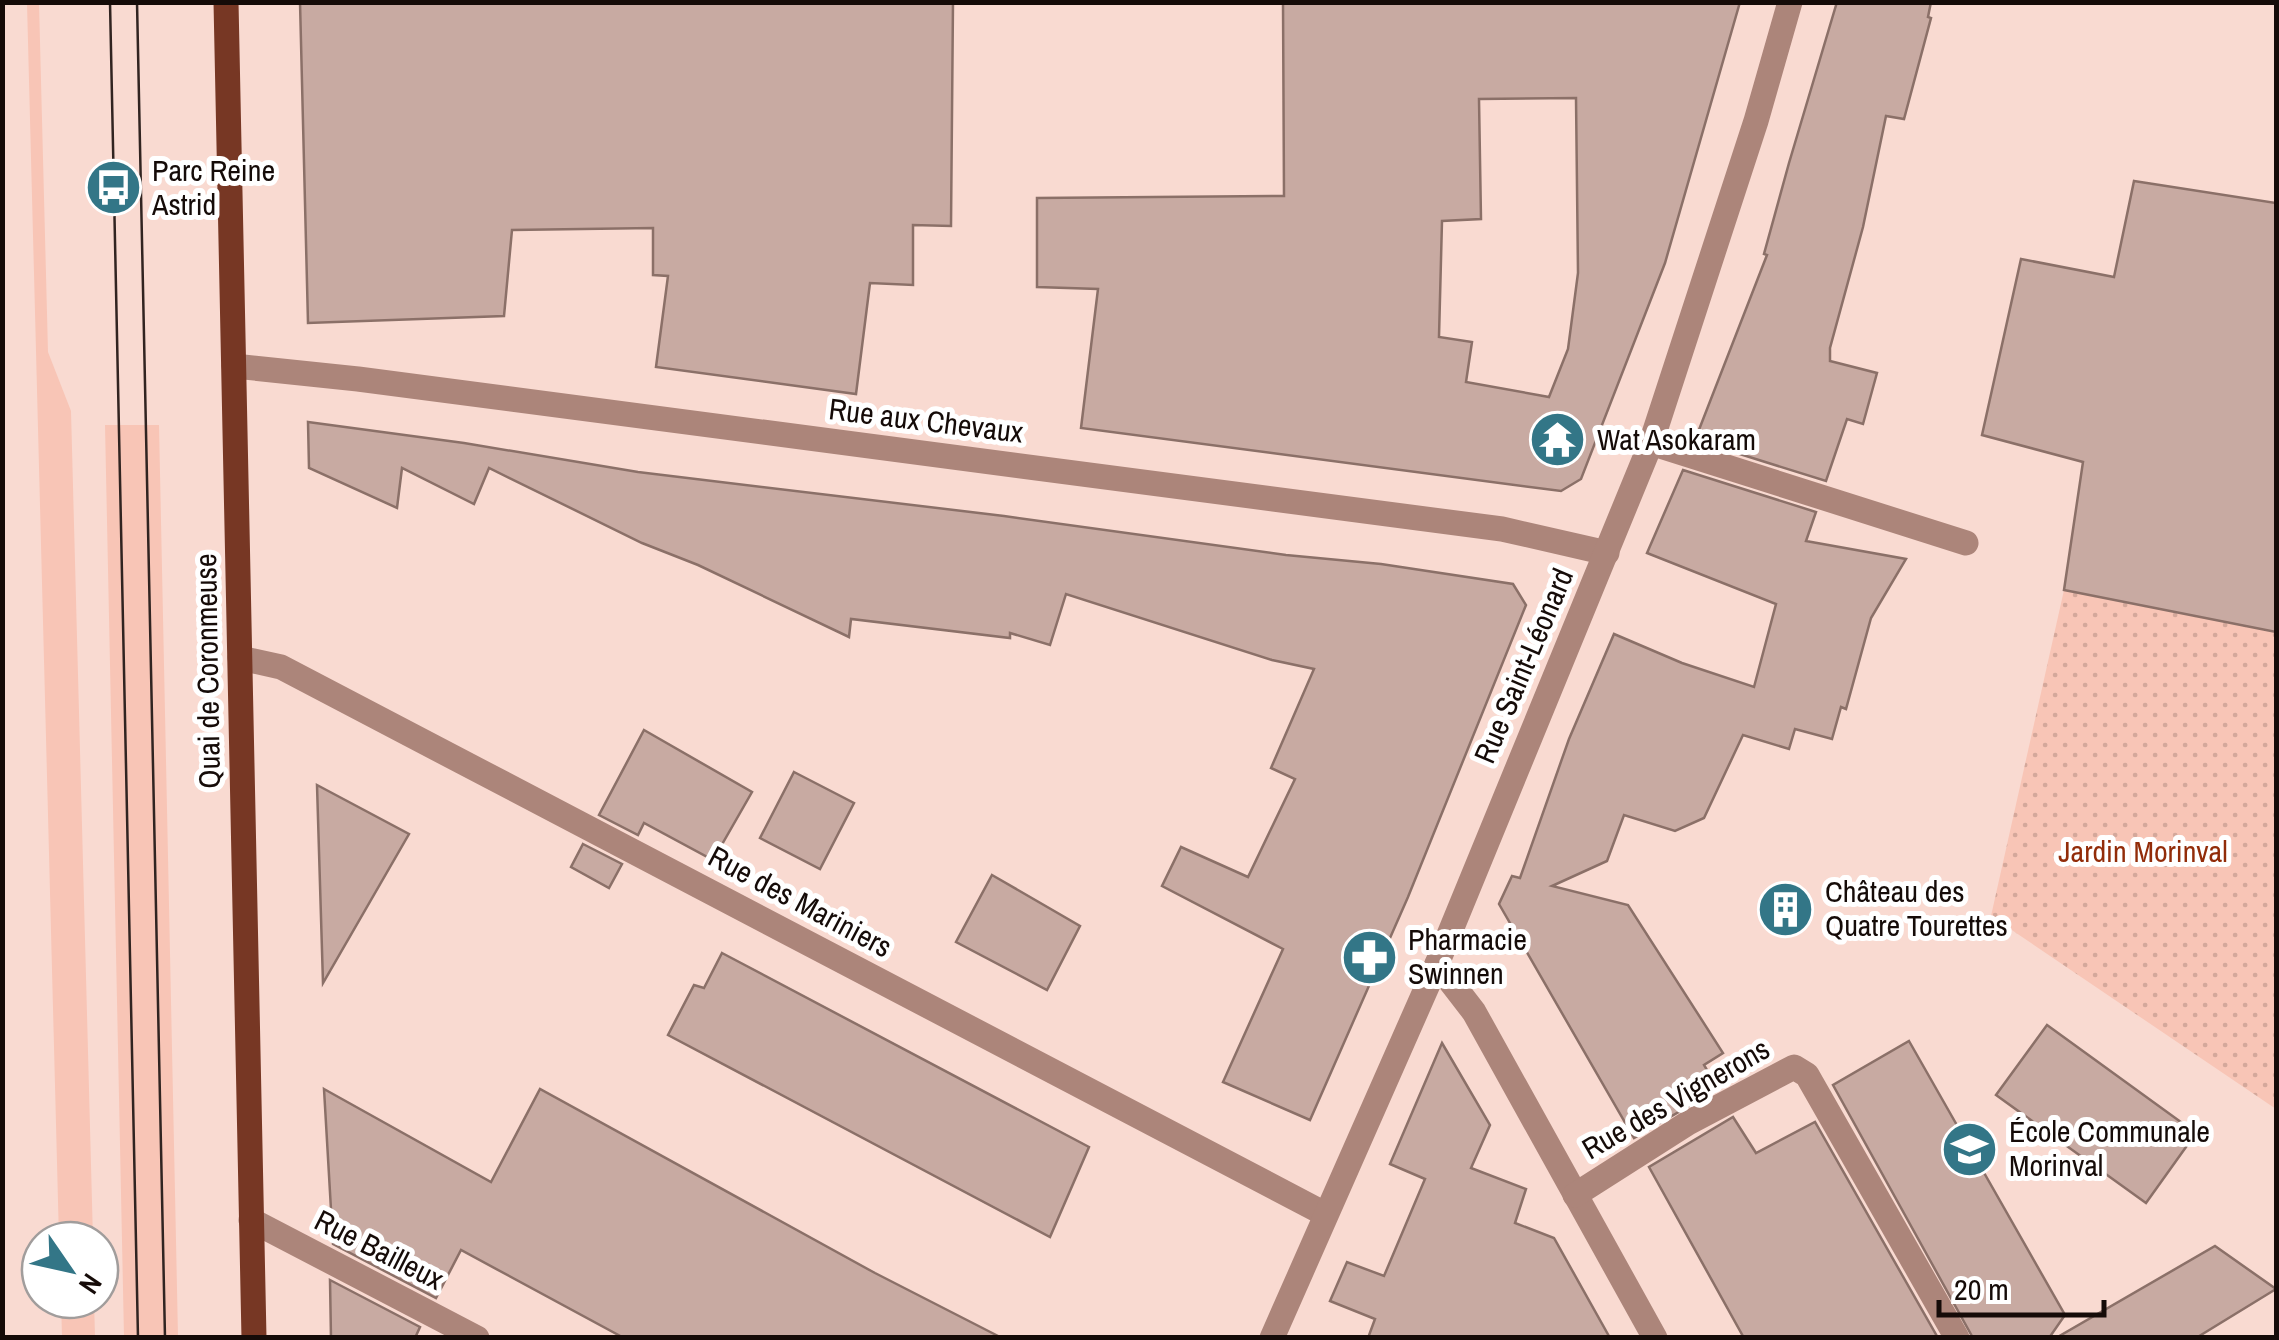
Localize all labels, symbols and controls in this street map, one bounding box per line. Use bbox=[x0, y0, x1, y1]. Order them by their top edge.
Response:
place label: Parc Reine Astrid bbox=[151, 150, 275, 224]
bus stop icon: Parc Reine Astrid bbox=[83, 158, 143, 218]
street label: Rue aux Chevaux bbox=[827, 388, 1026, 452]
temple icon: Wat Asokaram bbox=[1528, 410, 1588, 470]
place label: Wat Asokaram bbox=[1597, 419, 1756, 459]
street label: Quai de Coronmeuse bbox=[185, 553, 229, 789]
street label: Rue Saint-Léonard bbox=[1464, 562, 1582, 769]
park label: Jardin Morinval bbox=[2058, 831, 2228, 871]
street label: Rue des Mariniers bbox=[702, 836, 899, 966]
place label: Château des Quatre Tourettes bbox=[1825, 871, 2008, 945]
building icon: Château des Quatre Tourettes bbox=[1756, 879, 1816, 939]
place label: Pharmacie Swinnen bbox=[1408, 919, 1527, 993]
pharmacy icon: Pharmacie Swinnen bbox=[1339, 927, 1399, 987]
street label: Rue des Vignerons bbox=[1574, 1028, 1777, 1168]
place label: École Communale Morinval bbox=[2009, 1111, 2210, 1185]
school or university icon: École Communale Morinval bbox=[1940, 1119, 2000, 1179]
street label: Rue Bailleux bbox=[308, 1200, 451, 1299]
north arrow bbox=[20, 1220, 120, 1320]
scale bar bbox=[1939, 1255, 2104, 1317]
text: N bbox=[70, 1266, 111, 1301]
text: 20 m bbox=[1954, 1269, 2009, 1309]

